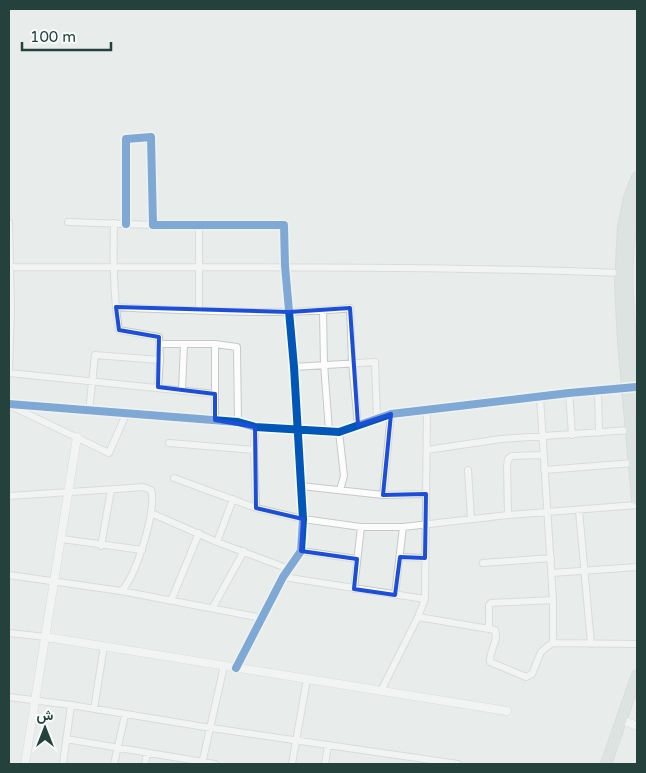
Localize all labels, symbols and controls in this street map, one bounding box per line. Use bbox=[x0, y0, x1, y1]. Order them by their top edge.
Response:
scale bar bbox=[22, 20, 111, 52]
text: 100 m bbox=[30, 28, 76, 46]
north arrow bbox=[20, 703, 70, 753]
text: ش bbox=[37, 707, 54, 724]

